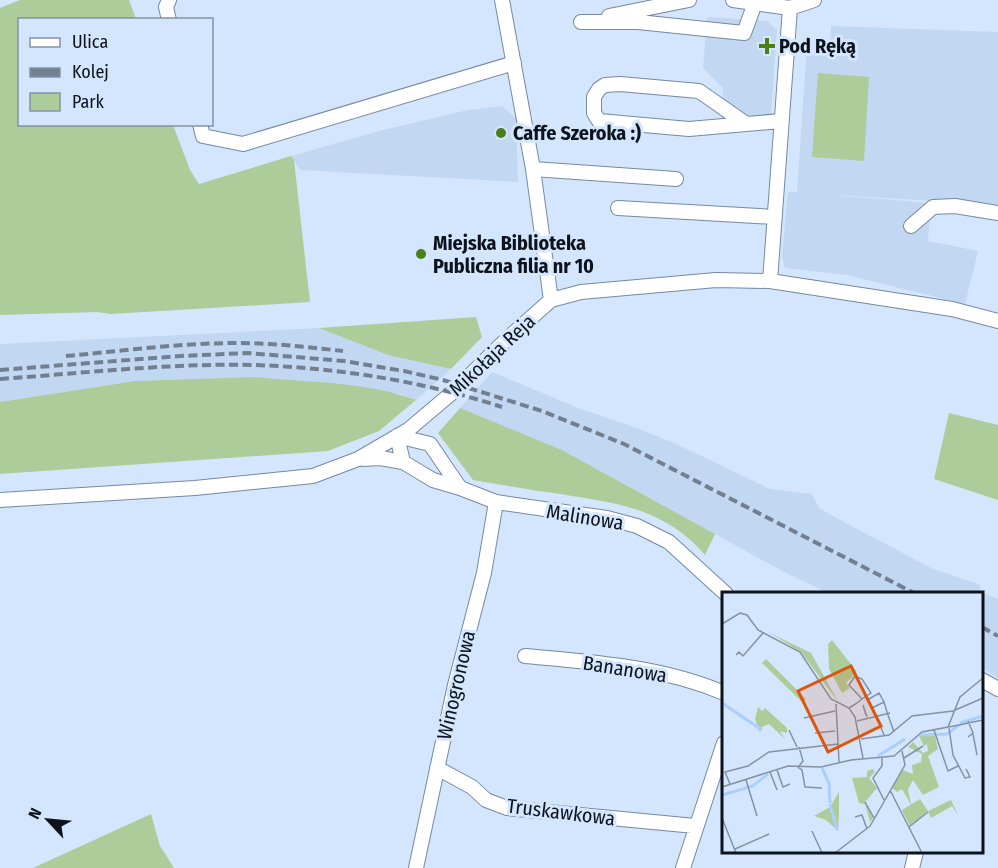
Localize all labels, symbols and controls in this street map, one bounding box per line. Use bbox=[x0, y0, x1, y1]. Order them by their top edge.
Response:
legend bbox=[18, 18, 213, 126]
text: Ulica bbox=[72, 31, 108, 53]
place label: Pod Ręką bbox=[779, 34, 856, 58]
marker: Pod Ręką bbox=[760, 39, 774, 53]
text: Kolej bbox=[72, 61, 109, 83]
text: Park bbox=[72, 91, 105, 113]
place label: Caffe Szeroka :) bbox=[513, 121, 641, 145]
marker: Caffe Szeroka :) bbox=[494, 126, 508, 140]
place label: Miejska Biblioteka Publiczna filia nr 10 bbox=[433, 231, 594, 278]
marker: Miejska Biblioteka Publiczna filia nr 10 bbox=[414, 247, 428, 261]
street label: Mikołaja Reja bbox=[444, 309, 540, 401]
street label: Malinowa bbox=[545, 499, 625, 535]
inset map bbox=[722, 592, 983, 853]
street label: Winogronowa bbox=[432, 628, 480, 742]
street label: Bananowa bbox=[581, 651, 669, 687]
north arrow bbox=[18, 790, 78, 850]
street label: Truskawkowa bbox=[506, 793, 616, 831]
text: N bbox=[24, 805, 46, 822]

